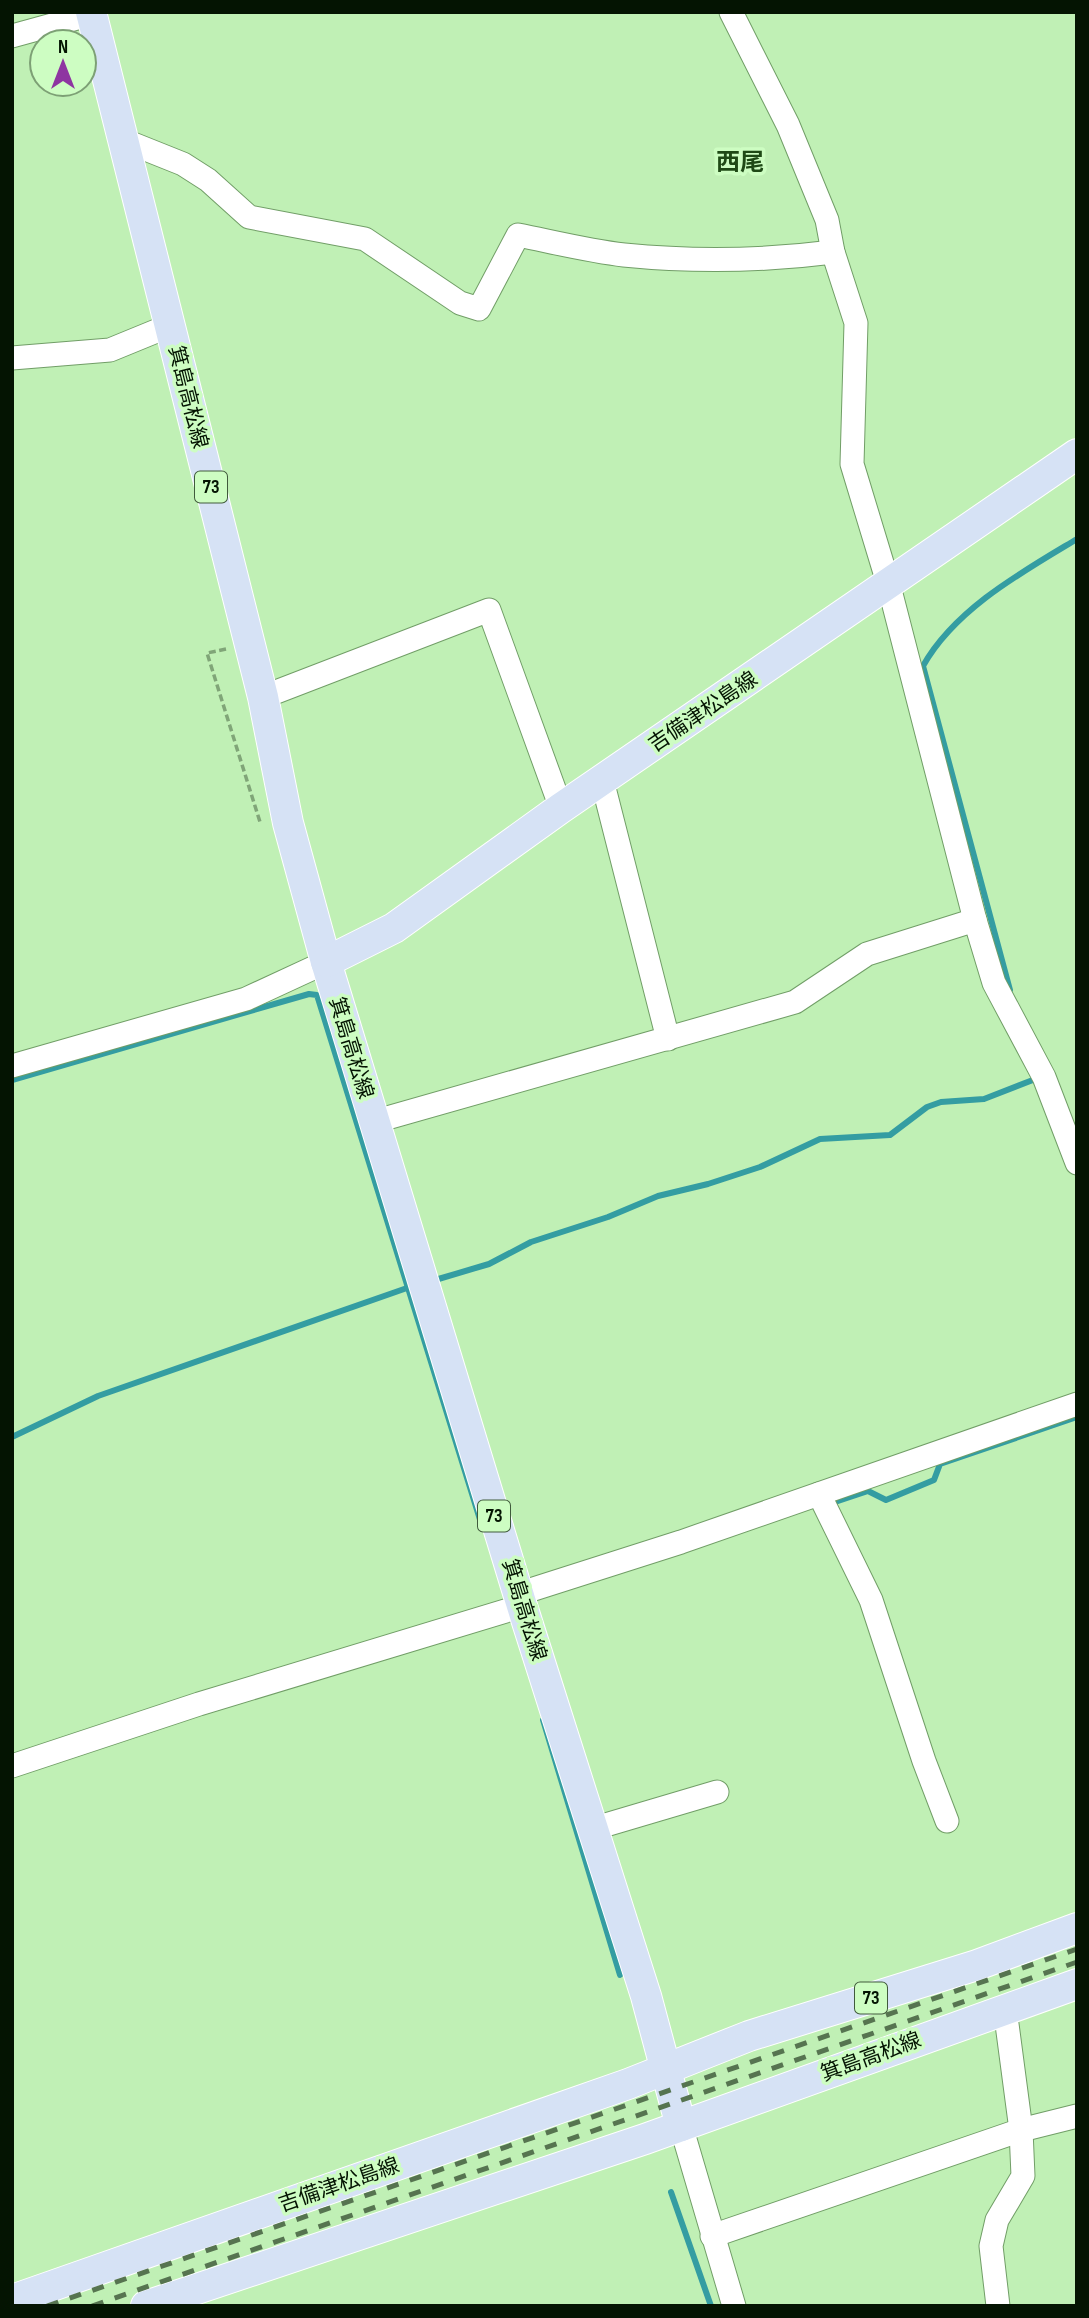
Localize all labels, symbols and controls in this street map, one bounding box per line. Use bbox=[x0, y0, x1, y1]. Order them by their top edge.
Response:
north arrow bbox=[28, 28, 98, 98]
text: N bbox=[58, 36, 68, 59]
district label: 西尾 bbox=[716, 148, 764, 177]
street label: 箕島高松線 bbox=[163, 343, 213, 451]
road number: 73 bbox=[195, 472, 227, 502]
street label: 吉備津松島線 bbox=[644, 666, 762, 758]
street label: 箕島高松線 bbox=[324, 994, 378, 1102]
road number: 73 bbox=[478, 1500, 510, 1532]
street label: 箕島高松線 bbox=[497, 1556, 551, 1664]
road number: 73 bbox=[855, 1982, 887, 2014]
street label: 箕島高松線 bbox=[817, 2027, 925, 2087]
street label: 吉備津松島線 bbox=[275, 2153, 403, 2217]

